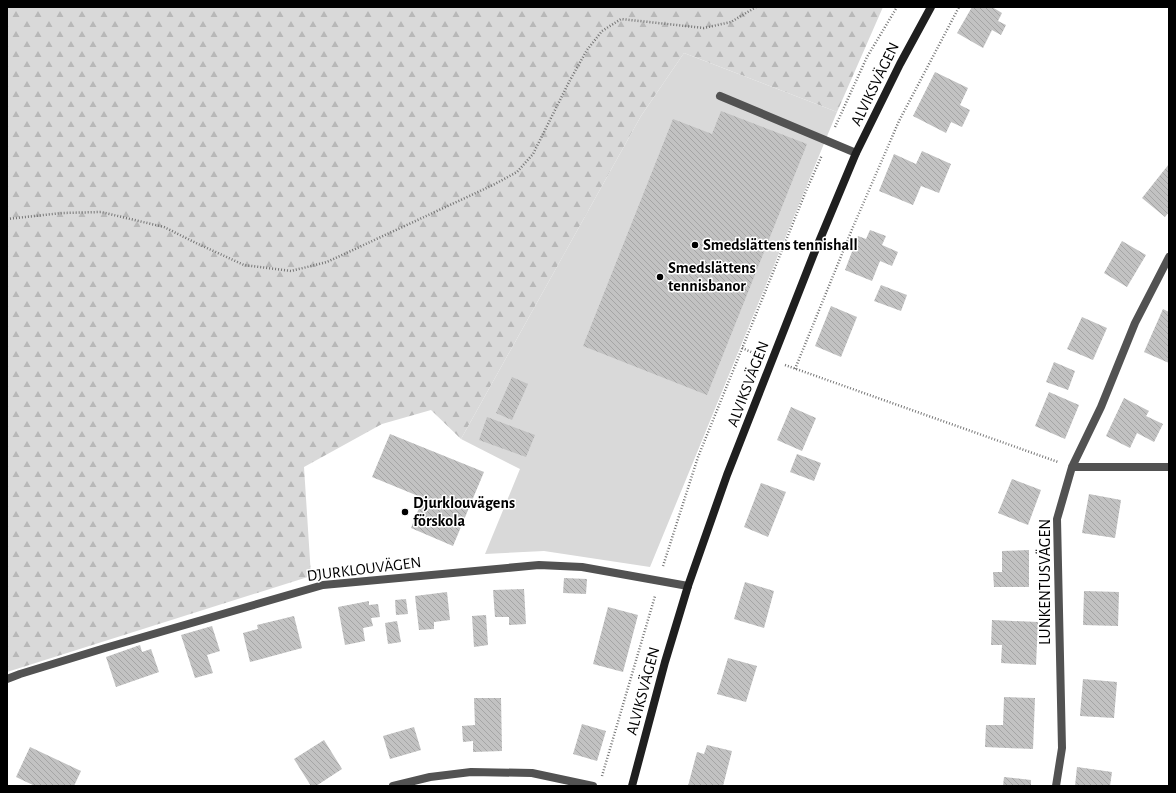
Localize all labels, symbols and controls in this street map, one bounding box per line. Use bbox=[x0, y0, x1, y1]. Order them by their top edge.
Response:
street label: ALVIKSVÄGEN bbox=[846, 39, 902, 128]
place label: Smedslättens tennishall bbox=[703, 237, 858, 253]
marker: Smedslättens tennishall bbox=[690, 240, 700, 250]
place label: Smedslättens tennisbanor bbox=[668, 260, 756, 294]
marker: Smedslättens tennisbanor bbox=[655, 272, 665, 282]
street label: ALVIKSVÄGEN bbox=[722, 338, 772, 429]
place label: Djurklouvägens förskola bbox=[413, 495, 515, 529]
marker: Djurklouvägens förskola bbox=[400, 507, 410, 517]
street label: LUNKENTUSVÄGEN bbox=[1035, 519, 1053, 645]
street label: DJURKLOUVÄGEN bbox=[306, 552, 422, 584]
street label: ALVIKSVÄGEN bbox=[622, 645, 662, 737]

